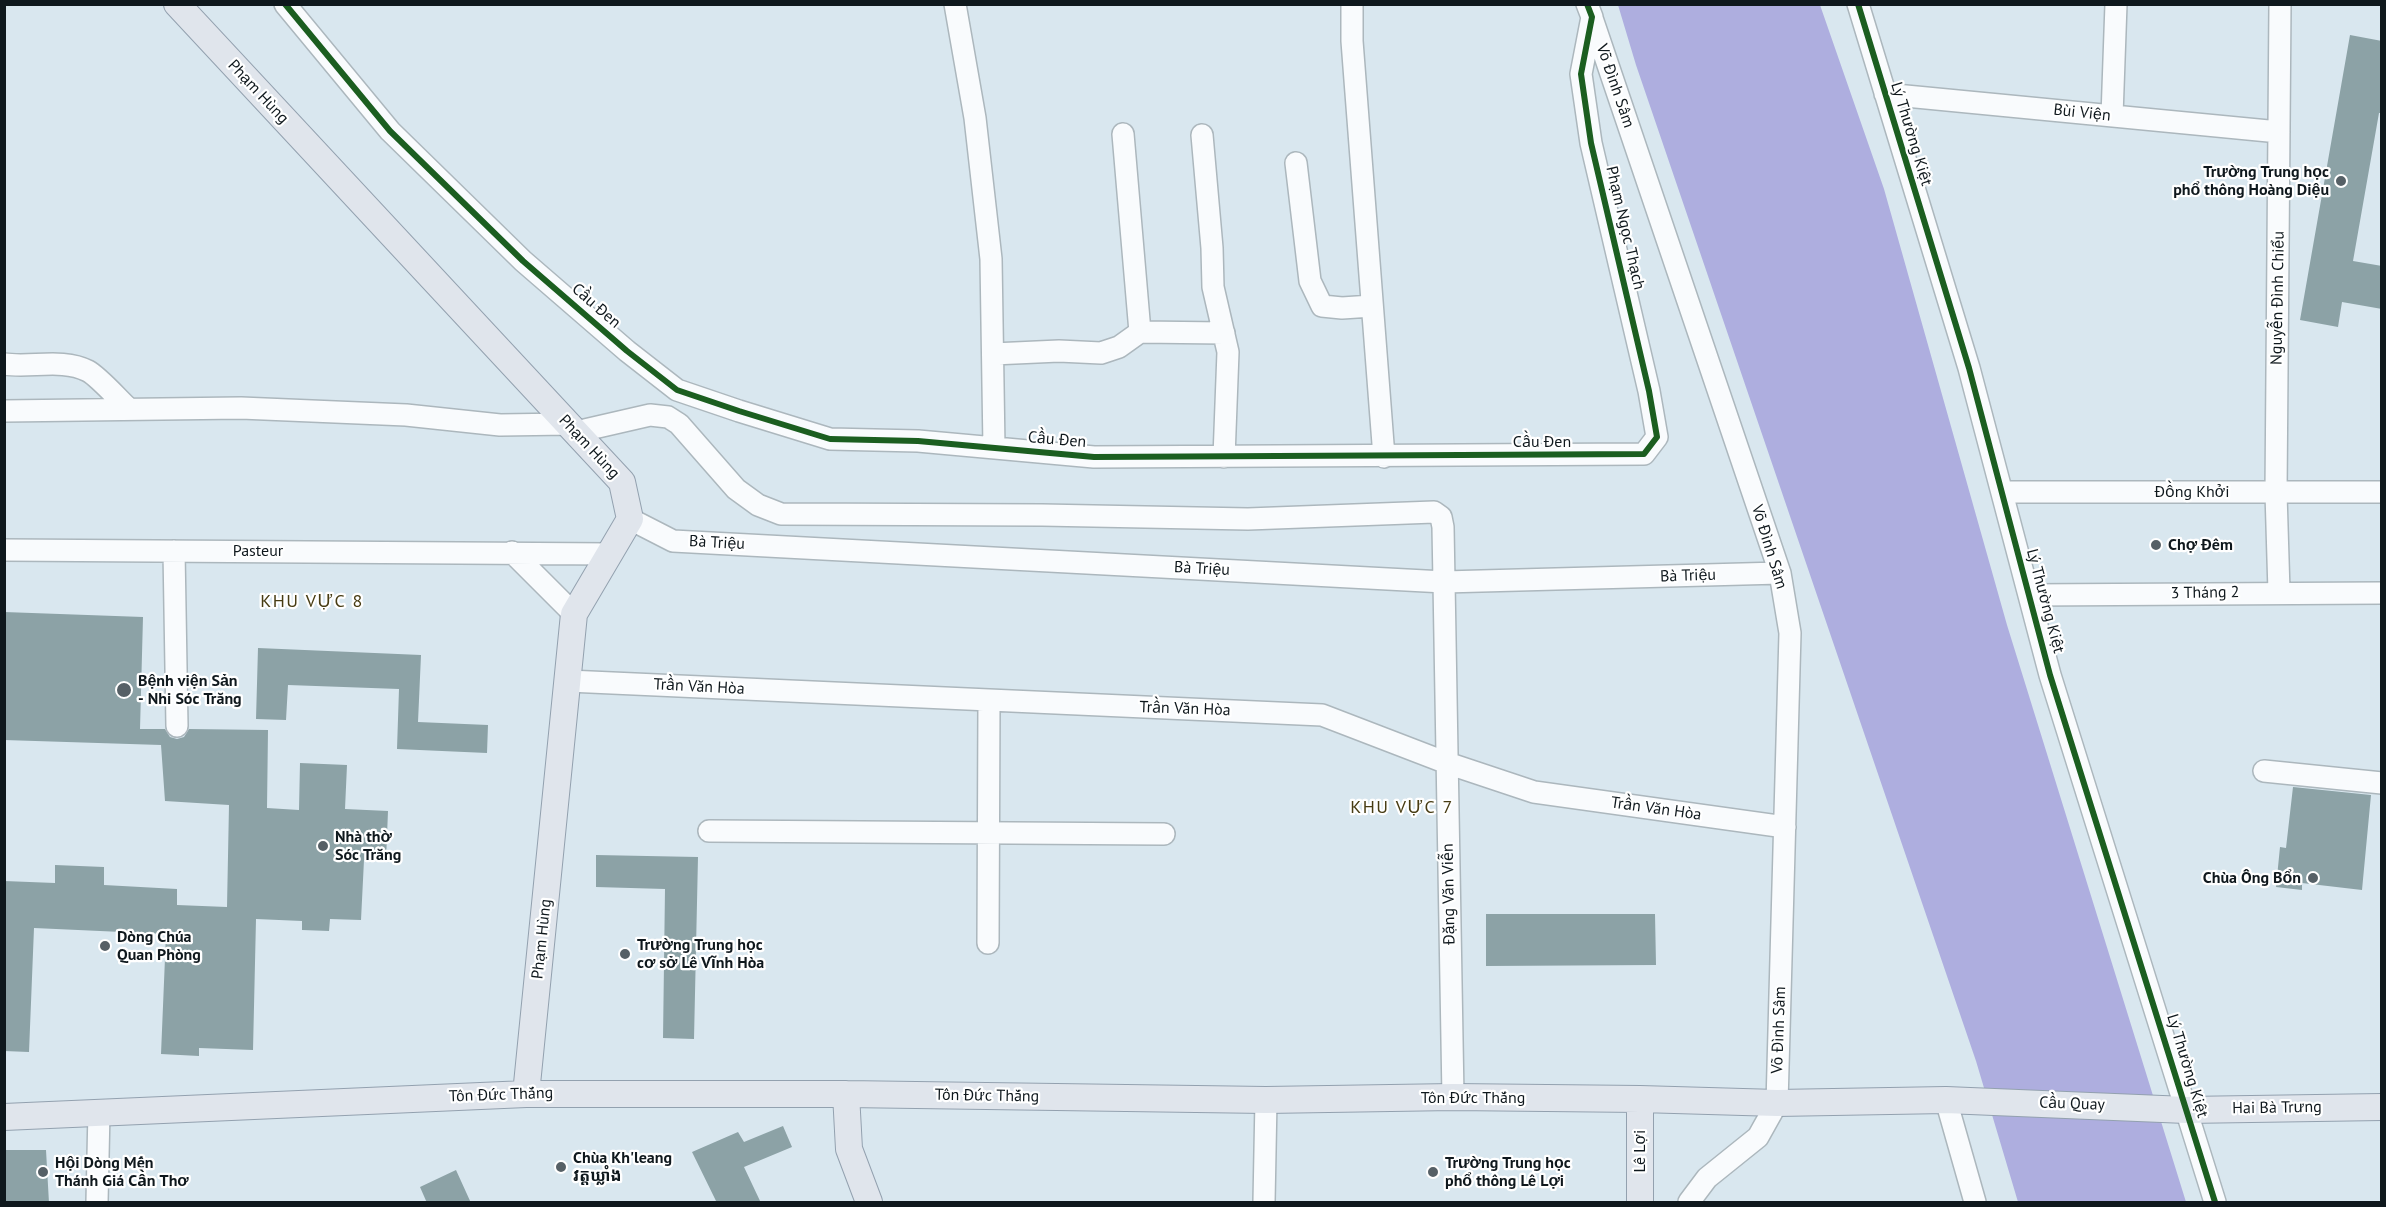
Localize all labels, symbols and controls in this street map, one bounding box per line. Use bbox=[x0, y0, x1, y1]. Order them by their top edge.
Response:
street label: Võ Đình Sâm bbox=[1592, 42, 1638, 130]
street label: Phạm Hùng bbox=[224, 56, 292, 128]
street label: Lý Thường Kiệt bbox=[1886, 80, 1936, 188]
street label: Bùi Viện bbox=[2052, 100, 2112, 126]
place label: Trường Trung học phổ thông Hoàng Diệu bbox=[2173, 162, 2329, 200]
street label: Phạm Ngọc Thạch bbox=[1601, 164, 1649, 292]
marker: Trường Trung học phổ thông Hoàng Diệu bbox=[2334, 174, 2348, 188]
street label: Nguyễn Đình Chiểu bbox=[2267, 231, 2289, 365]
street label: Cầu Đen bbox=[568, 280, 624, 332]
street label: Phạm Hùng bbox=[555, 411, 623, 483]
street label: Cầu Đen bbox=[1027, 428, 1087, 452]
street label: Cầu Đen bbox=[1513, 432, 1571, 452]
street label: Đồng Khởi bbox=[2154, 482, 2230, 502]
street label: Võ Đình Sâm bbox=[1747, 503, 1791, 591]
street label: Bà Triệu bbox=[689, 532, 745, 554]
place label: Chợ Đêm bbox=[2168, 535, 2233, 555]
marker: Chợ Đêm bbox=[2149, 538, 2163, 552]
street label: Pasteur bbox=[233, 541, 283, 561]
street label: Lý Thường Kiệt bbox=[2022, 547, 2068, 655]
street label: Bà Triệu bbox=[1174, 558, 1230, 580]
street label: Bà Triệu bbox=[1660, 565, 1716, 587]
street label: 3 Tháng 2 bbox=[2170, 583, 2240, 603]
district label: KHU VỰC 8 bbox=[260, 591, 364, 613]
place label: Bệnh viện Sản - Nhi Sóc Trăng bbox=[138, 671, 242, 709]
street label: Trần Văn Hòa bbox=[653, 675, 745, 699]
marker: Bệnh viện Sản - Nhi Sóc Trăng bbox=[115, 681, 133, 699]
street label: Trần Văn Hòa bbox=[1139, 698, 1231, 720]
street label: Trần Văn Hòa bbox=[1609, 793, 1703, 825]
district label: KHU VỰC 7 bbox=[1350, 797, 1454, 819]
place label: Nhà thờ Sóc Trăng bbox=[335, 827, 401, 865]
marker: Nhà thờ Sóc Trăng bbox=[316, 839, 330, 853]
street label: Đặng Văn Viễn bbox=[1439, 843, 1459, 945]
place label: Chùa Ông Bổn bbox=[2203, 868, 2301, 888]
marker: Chùa Ông Bổn bbox=[2306, 871, 2320, 885]
street label: Phạm Hùng bbox=[528, 898, 556, 980]
place label: Dòng Chúa Quan Phòng bbox=[117, 927, 201, 965]
place label: Trường Trung học cơ sở Lê Vĩnh Hòa bbox=[637, 935, 764, 973]
marker: Dòng Chúa Quan Phòng bbox=[98, 939, 112, 953]
marker: Trường Trung học cơ sở Lê Vĩnh Hòa bbox=[618, 947, 632, 961]
street label: Võ Đình Sâm bbox=[1768, 986, 1790, 1074]
street label: Lý Thường Kiệt bbox=[2162, 1012, 2212, 1120]
street label: Tôn Đức Thắng bbox=[448, 1084, 554, 1106]
street label: Tôn Đức Thắng bbox=[935, 1085, 1039, 1107]
street label: Tôn Đức Thắng bbox=[1421, 1088, 1525, 1108]
street label: Cầu Quay bbox=[2039, 1093, 2105, 1115]
street label: Hai Bà Trưng bbox=[2232, 1098, 2322, 1118]
street label: Lê Lợi bbox=[1630, 1130, 1650, 1172]
place label: Chùa Kh'leang វត្តឃ្លាំង bbox=[573, 1148, 672, 1186]
place label: Hội Dòng Mến Thánh Giá Cần Thơ bbox=[55, 1153, 189, 1191]
place label: Trường Trung học phổ thông Lê Lợi bbox=[1445, 1153, 1571, 1191]
marker: Chùa Kh'leang វត្តឃ្លាំង bbox=[554, 1160, 568, 1174]
marker: Hội Dòng Mến Thánh Giá Cần Thơ bbox=[36, 1165, 50, 1179]
marker: Trường Trung học phổ thông Lê Lợi bbox=[1426, 1165, 1440, 1179]

